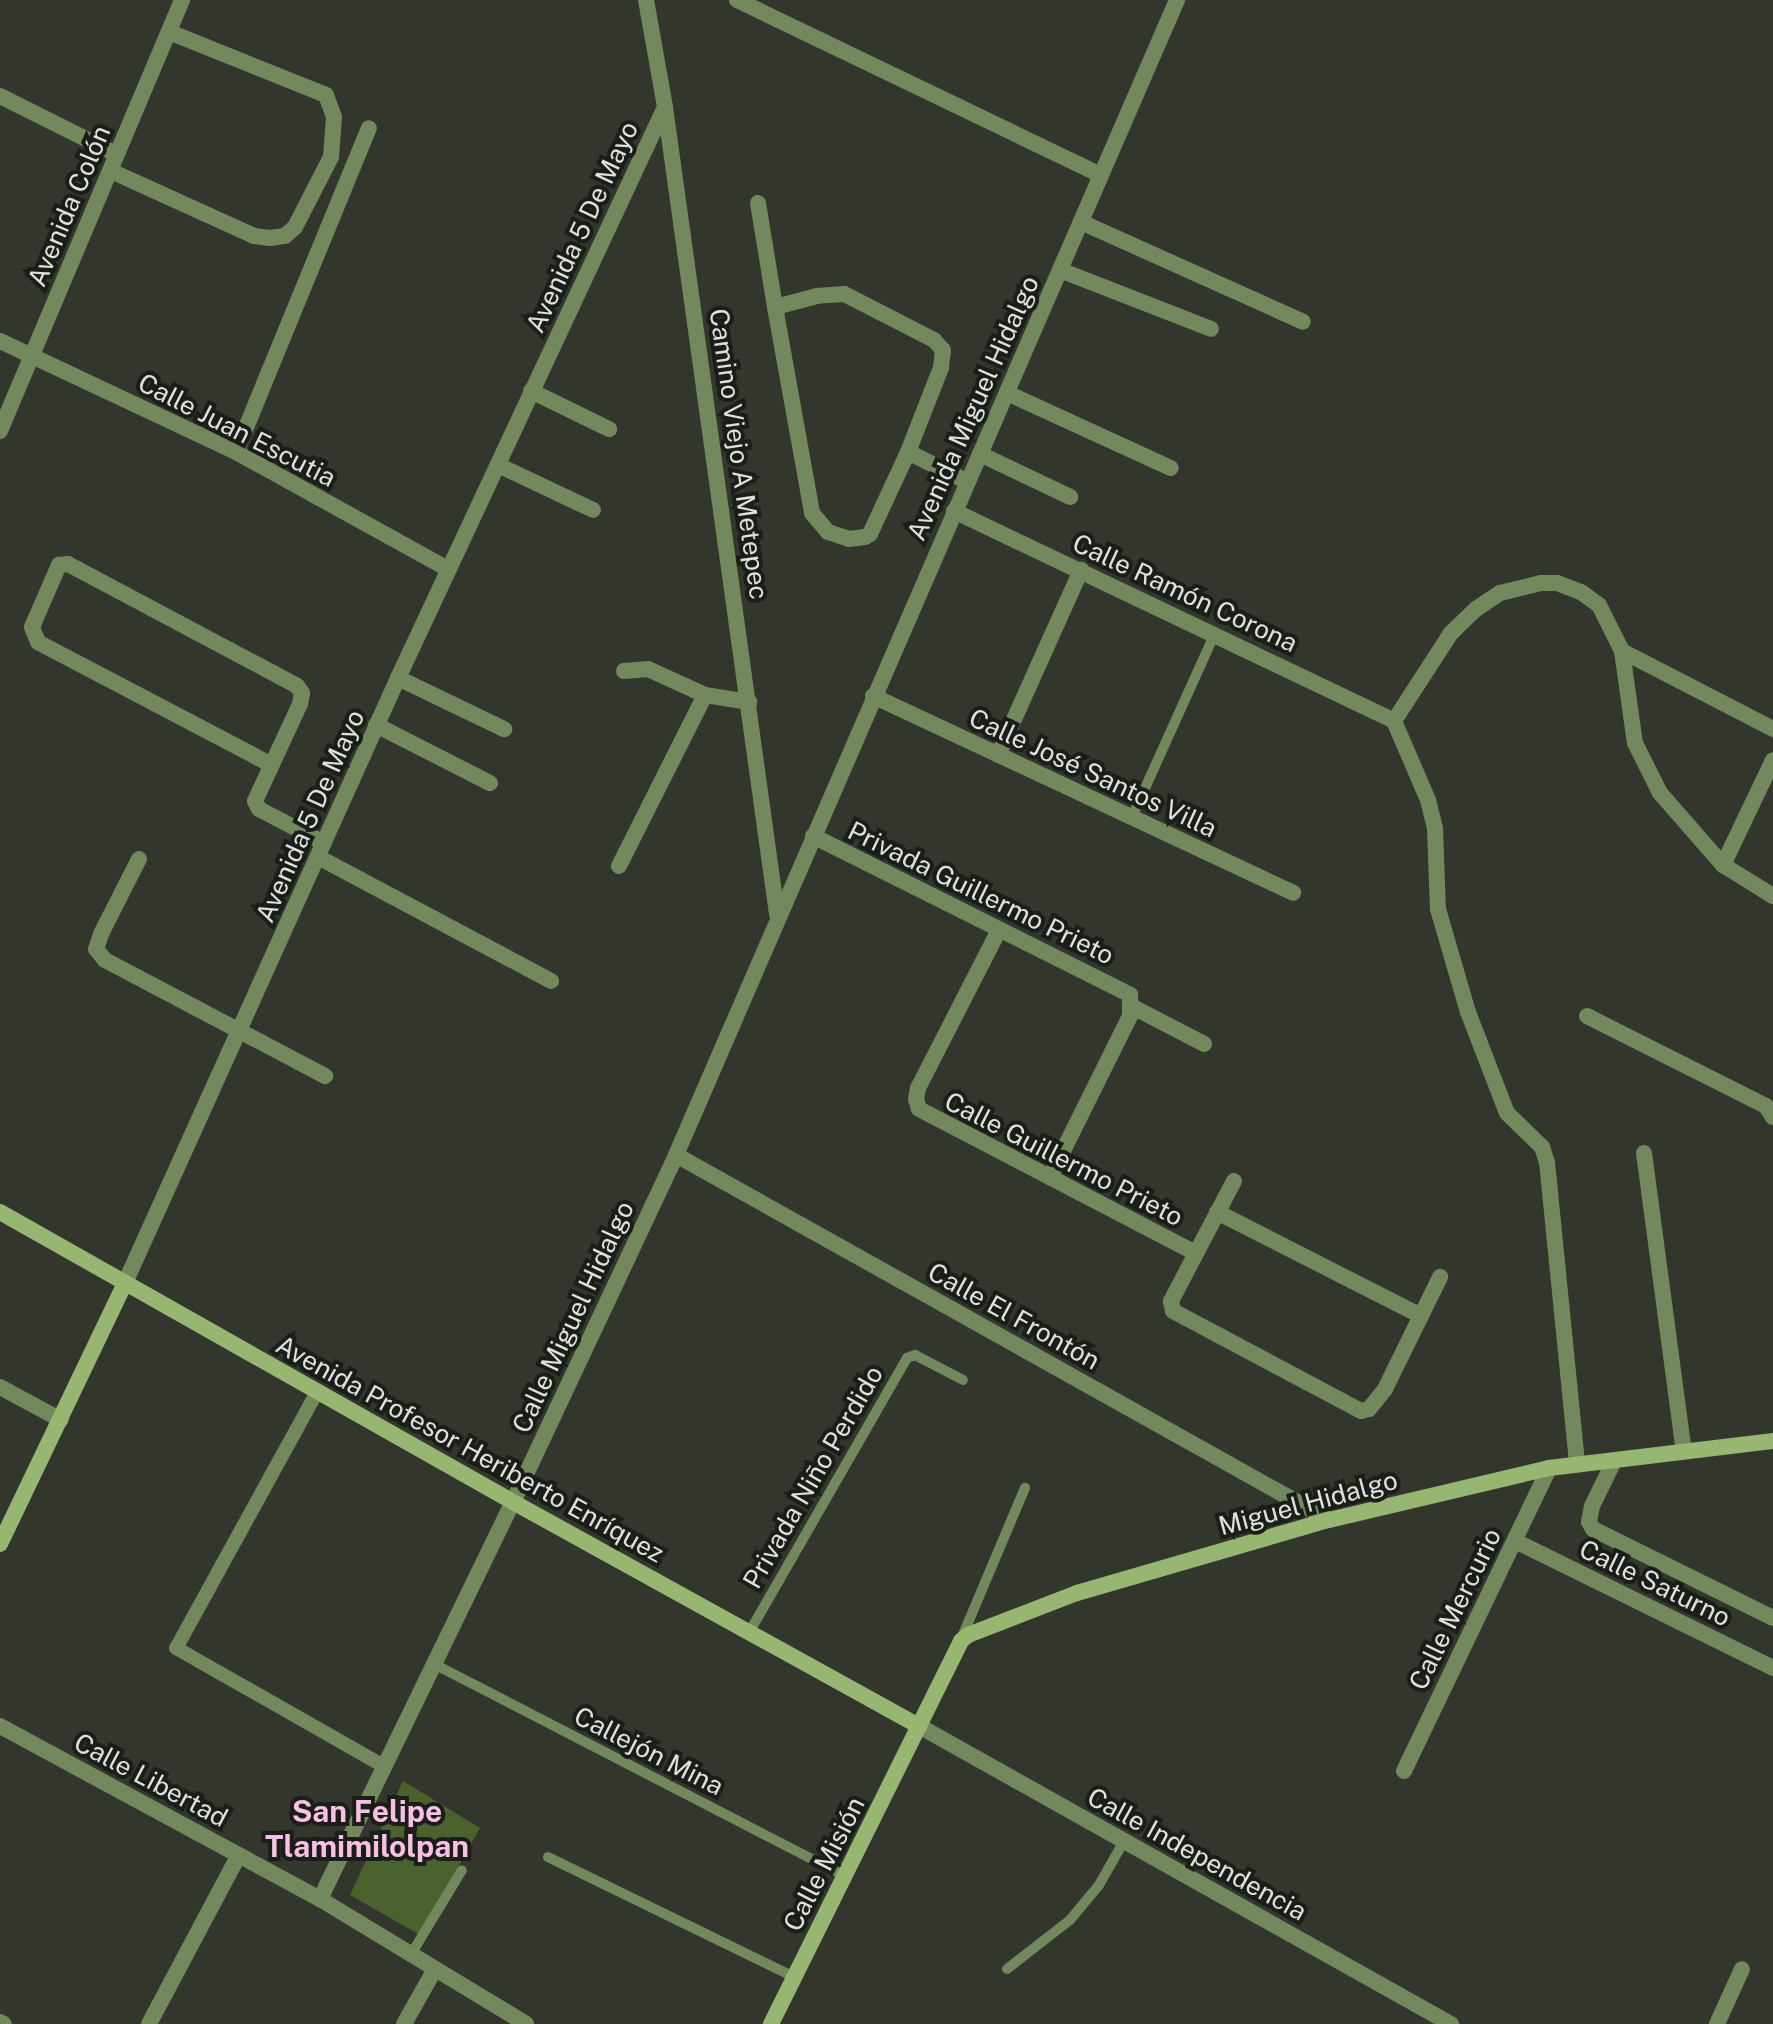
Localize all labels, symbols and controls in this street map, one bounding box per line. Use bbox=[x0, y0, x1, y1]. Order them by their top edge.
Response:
street label: Avenida 5 De Mayo bbox=[519, 116, 645, 338]
street label: Avenida Colón bbox=[21, 121, 117, 291]
street label: Avenida Miguel Hidalgo bbox=[901, 271, 1045, 545]
street label: Camino Viejo A Metepec bbox=[703, 306, 775, 602]
street label: Calle Juan Escutia bbox=[133, 367, 341, 493]
street label: Calle Ramón Corona bbox=[1068, 527, 1302, 659]
street label: Calle José Santos Villa bbox=[964, 702, 1222, 844]
street label: Avenida 5 De Mayo bbox=[249, 705, 371, 927]
street label: Privada Guillermo Prieto bbox=[843, 815, 1119, 971]
street label: Calle Guillermo Prieto bbox=[939, 1085, 1189, 1233]
street label: Calle Miguel Hidalgo bbox=[506, 1196, 640, 1438]
street label: Calle El Frontón bbox=[923, 1256, 1105, 1376]
street label: Avenida Profesor Heriberto Enríquez bbox=[271, 1329, 669, 1569]
street label: Privada Niño Perdido bbox=[736, 1360, 890, 1594]
street label: Miguel Hidalgo bbox=[1215, 1464, 1401, 1542]
street label: Calle Mercurio bbox=[1402, 1523, 1508, 1695]
street label: Calle Saturno bbox=[1574, 1533, 1736, 1633]
street label: Callejón Mina bbox=[569, 1700, 729, 1802]
street label: Calle Libertad bbox=[69, 1726, 233, 1834]
street label: Calle Independencia bbox=[1082, 1781, 1312, 1927]
street label: Calle Misión bbox=[777, 1792, 871, 1936]
district label: San Felipe Tlamimilolpan bbox=[265, 1793, 469, 1864]

